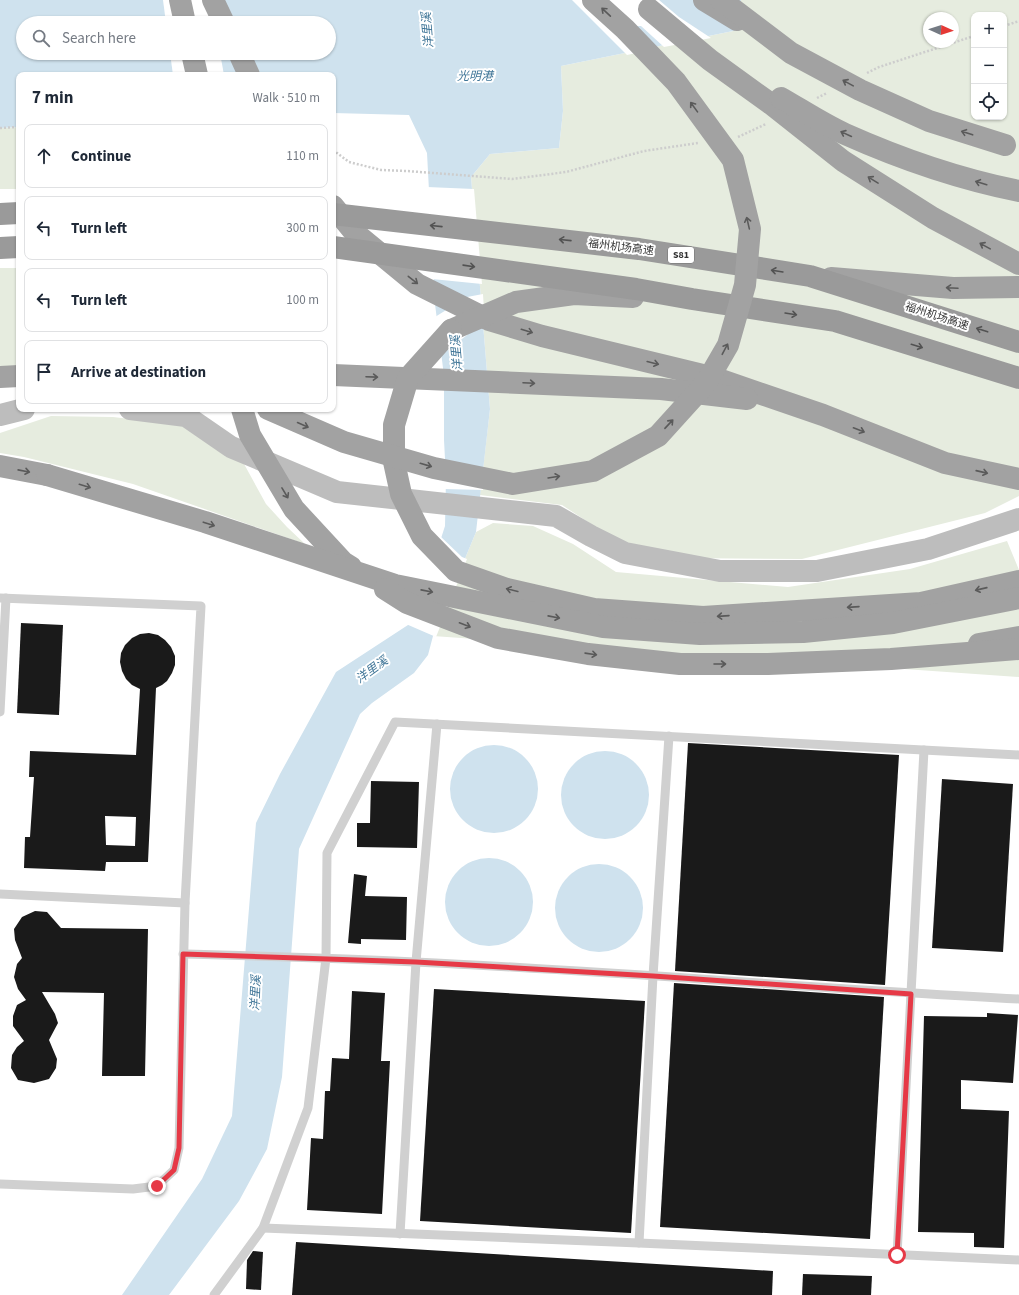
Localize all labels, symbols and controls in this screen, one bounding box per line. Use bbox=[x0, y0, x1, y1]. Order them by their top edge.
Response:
one-way arrow bbox=[601, 7, 611, 17]
water label: 洋里溪 bbox=[418, 9, 438, 49]
north arrow bbox=[923, 12, 959, 48]
map controls bbox=[971, 12, 1007, 120]
button: + bbox=[971, 12, 1007, 48]
search box bbox=[16, 16, 336, 60]
icon: search bbox=[30, 27, 52, 49]
text: Search here bbox=[62, 28, 136, 49]
button: − bbox=[971, 48, 1007, 84]
water label: 光明港 bbox=[457, 68, 495, 85]
one-way arrow bbox=[842, 79, 854, 87]
button: locate bbox=[971, 84, 1007, 120]
text: 7 min bbox=[32, 86, 73, 110]
text: Walk · 510 m bbox=[252, 89, 320, 107]
one-way arrow bbox=[690, 102, 698, 113]
one-way arrow bbox=[961, 129, 974, 136]
one-way arrow bbox=[840, 130, 852, 137]
icon: ahead bbox=[33, 145, 55, 167]
text: Continue bbox=[71, 146, 131, 167]
text: 110 m bbox=[286, 147, 319, 165]
one-way arrow bbox=[867, 175, 879, 183]
one-way arrow bbox=[975, 179, 988, 186]
icon: left bbox=[33, 217, 55, 239]
one-way arrow bbox=[744, 217, 752, 230]
text: Turn left bbox=[71, 218, 127, 239]
text: 300 m bbox=[286, 219, 319, 237]
one-way arrow bbox=[430, 222, 443, 230]
street label: 福州机场高速 bbox=[587, 236, 655, 258]
one-way arrow bbox=[559, 237, 572, 244]
one-way arrow bbox=[979, 241, 991, 249]
road number: S81 bbox=[668, 247, 694, 263]
one-way arrow bbox=[462, 262, 475, 270]
one-way arrow bbox=[771, 266, 784, 274]
one-way arrow bbox=[407, 276, 418, 284]
one-way arrow bbox=[946, 284, 959, 292]
icon: left bbox=[33, 289, 55, 311]
text: Turn left bbox=[71, 290, 127, 311]
text: 100 m bbox=[286, 291, 319, 309]
street label: 福州机场高速 bbox=[903, 299, 971, 333]
one-way arrow bbox=[784, 310, 797, 318]
one-way arrow bbox=[975, 326, 988, 333]
one-way arrow bbox=[520, 328, 533, 335]
water label: 洋里溪 bbox=[447, 332, 467, 372]
one-way arrow bbox=[722, 343, 730, 355]
one-way arrow bbox=[910, 343, 923, 350]
one-way arrow bbox=[646, 360, 659, 367]
icon: arrive bbox=[33, 361, 55, 383]
text: Arrive at destination bbox=[71, 362, 206, 383]
one-way arrow bbox=[365, 373, 378, 381]
one-way arrow bbox=[522, 380, 535, 387]
one-way arrow bbox=[664, 419, 674, 429]
one-way arrow bbox=[297, 421, 309, 429]
one-way arrow bbox=[852, 426, 864, 434]
one-way arrow bbox=[420, 462, 433, 470]
one-way arrow bbox=[17, 467, 30, 475]
one-way arrow bbox=[975, 468, 988, 476]
one-way arrow bbox=[547, 473, 560, 481]
one-way arrow bbox=[78, 483, 91, 490]
one-way arrow bbox=[281, 487, 289, 499]
one-way arrow bbox=[203, 521, 216, 528]
one-way arrow bbox=[505, 585, 518, 593]
one-way arrow bbox=[975, 586, 988, 594]
one-way arrow bbox=[420, 588, 433, 596]
one-way arrow bbox=[847, 604, 860, 611]
one-way arrow bbox=[547, 613, 560, 621]
one-way arrow bbox=[717, 613, 730, 620]
one-way arrow bbox=[458, 622, 470, 630]
one-way arrow bbox=[584, 650, 597, 658]
water label: 洋里溪 bbox=[352, 651, 393, 687]
one-way arrow bbox=[713, 660, 726, 668]
water label: 洋里溪 bbox=[247, 973, 265, 1011]
route end bbox=[148, 1177, 166, 1195]
route start bbox=[888, 1246, 906, 1264]

